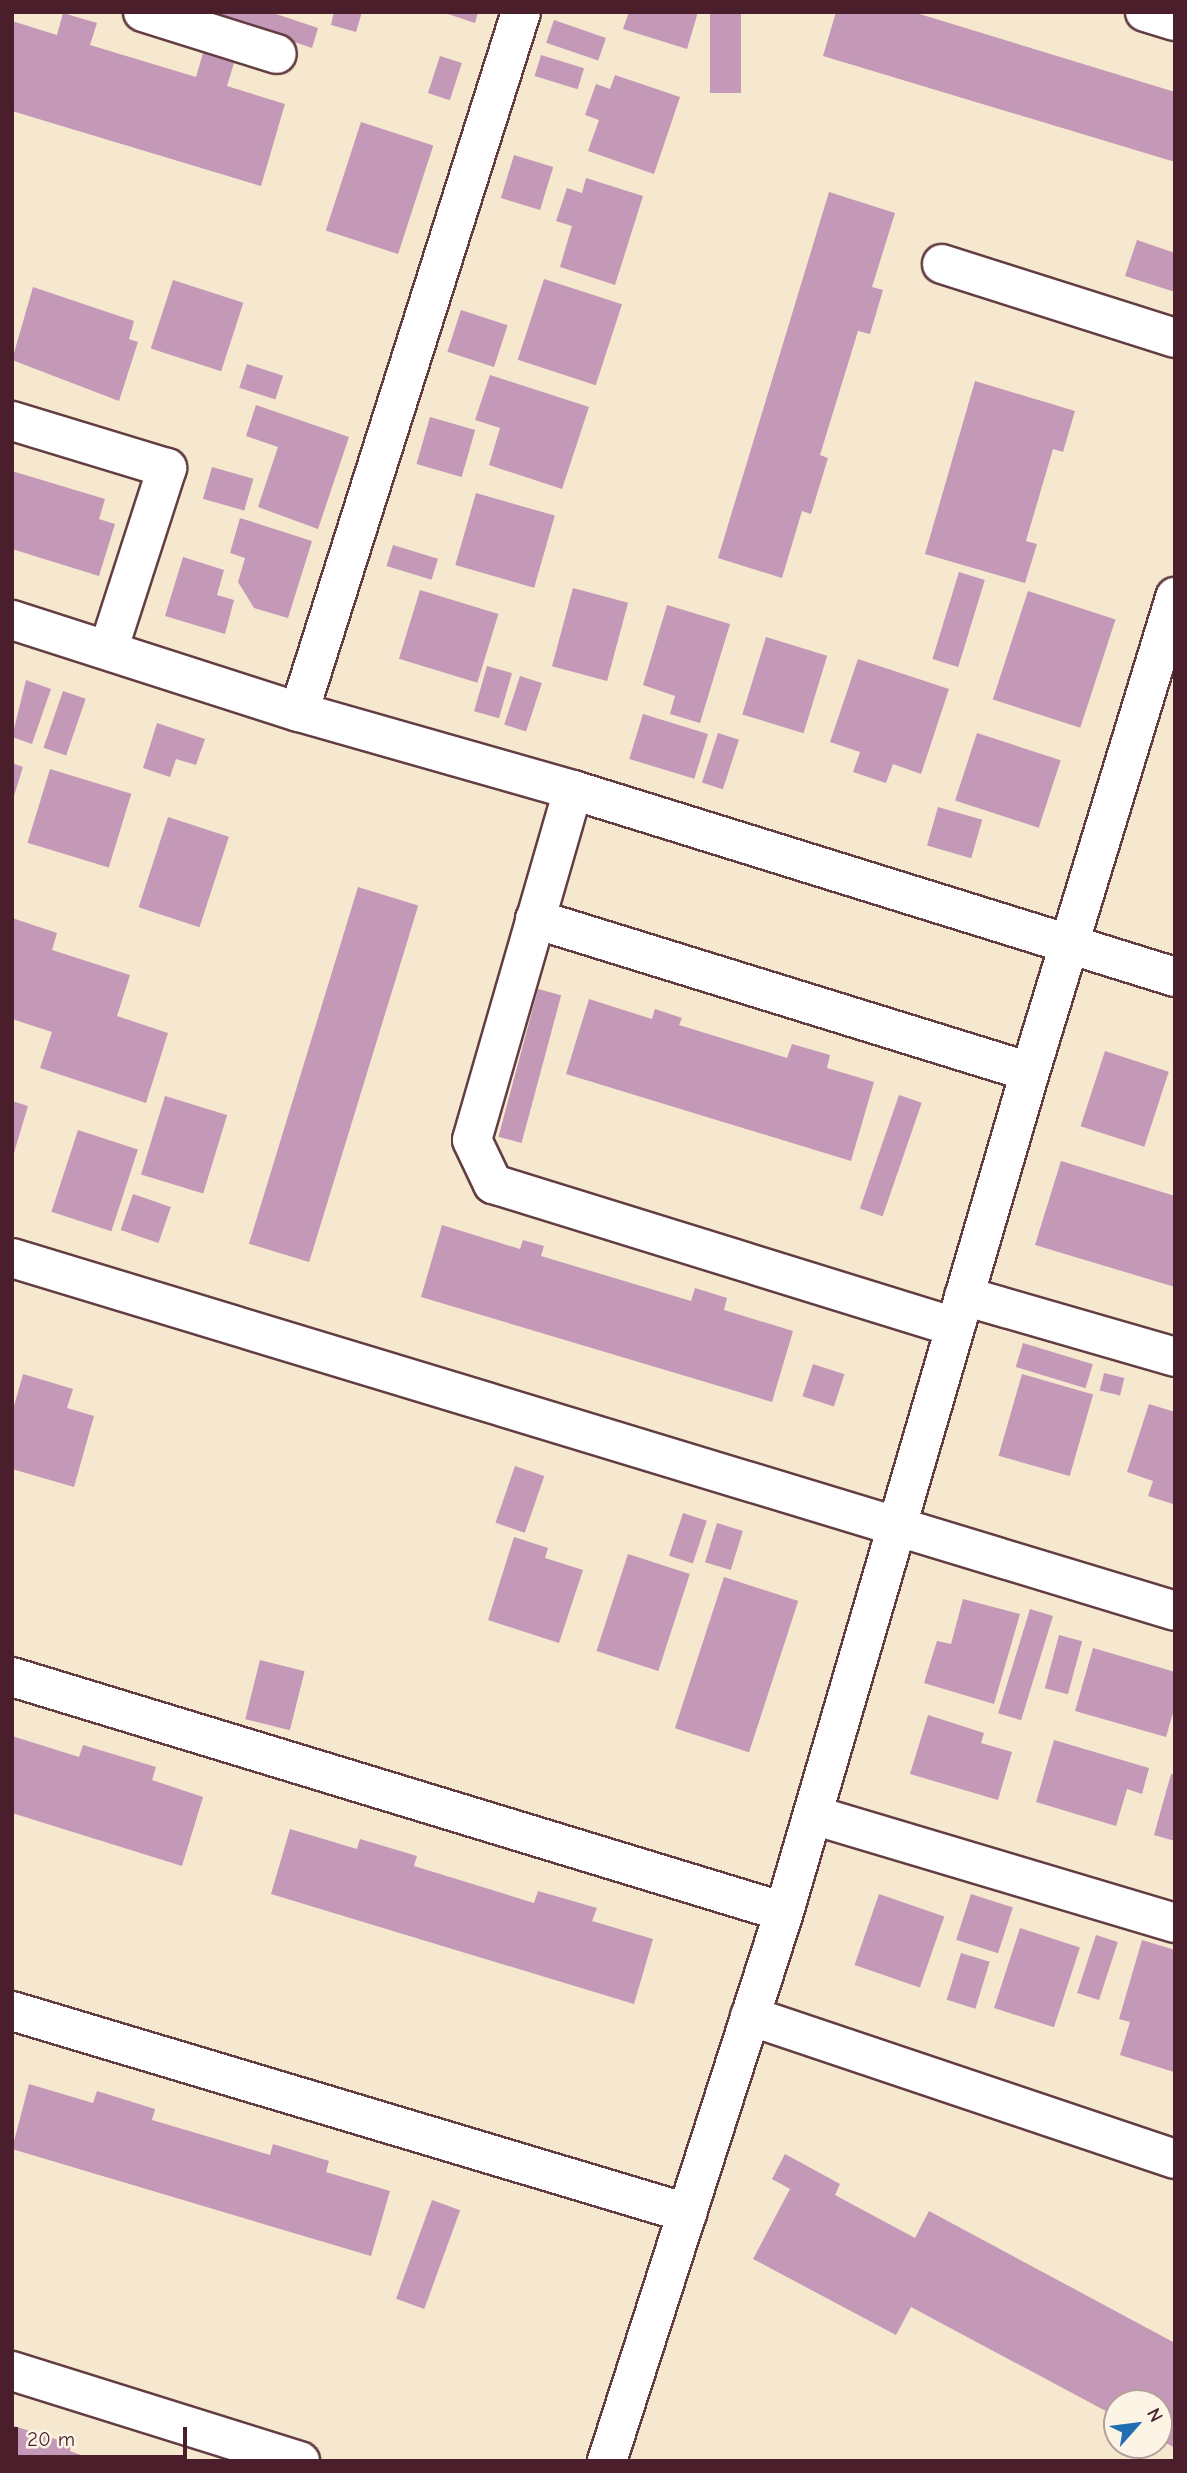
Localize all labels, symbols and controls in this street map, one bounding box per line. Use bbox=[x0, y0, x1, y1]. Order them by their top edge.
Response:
north arrow bbox=[1103, 2389, 1173, 2459]
text: N bbox=[1142, 2404, 1167, 2426]
scale bar bbox=[18, 2414, 191, 2458]
text: 20 m bbox=[27, 2427, 75, 2451]

